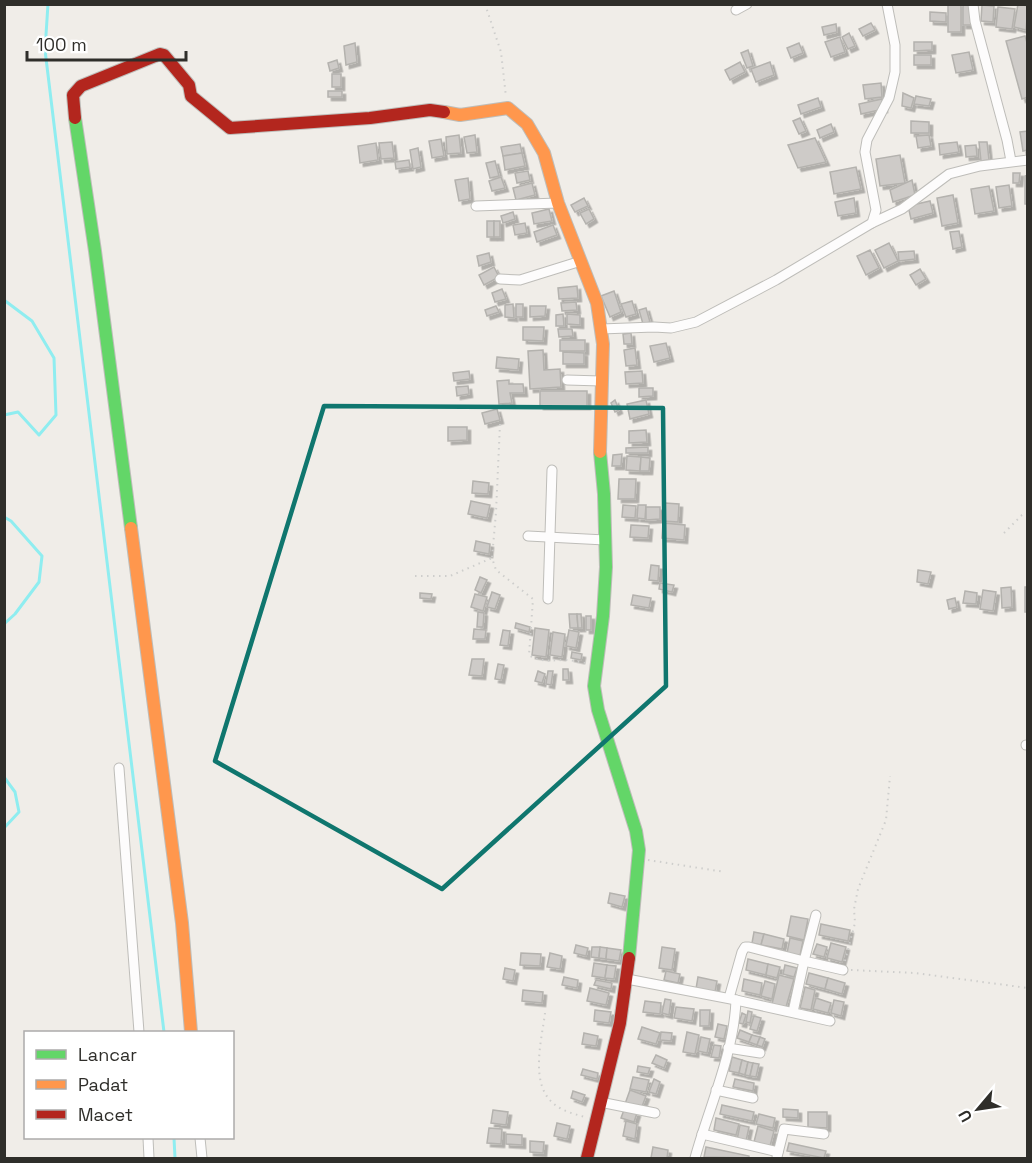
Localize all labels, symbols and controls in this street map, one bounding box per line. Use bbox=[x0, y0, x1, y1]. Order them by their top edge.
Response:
scale bar bbox=[27, 24, 186, 62]
text: 100 m bbox=[36, 33, 87, 56]
legend bbox=[24, 1031, 234, 1139]
text: Lancar bbox=[78, 1043, 137, 1066]
text: Padat bbox=[78, 1073, 128, 1096]
north arrow bbox=[948, 1079, 1008, 1139]
text: Macet bbox=[78, 1103, 133, 1126]
text: U bbox=[954, 1106, 977, 1126]

